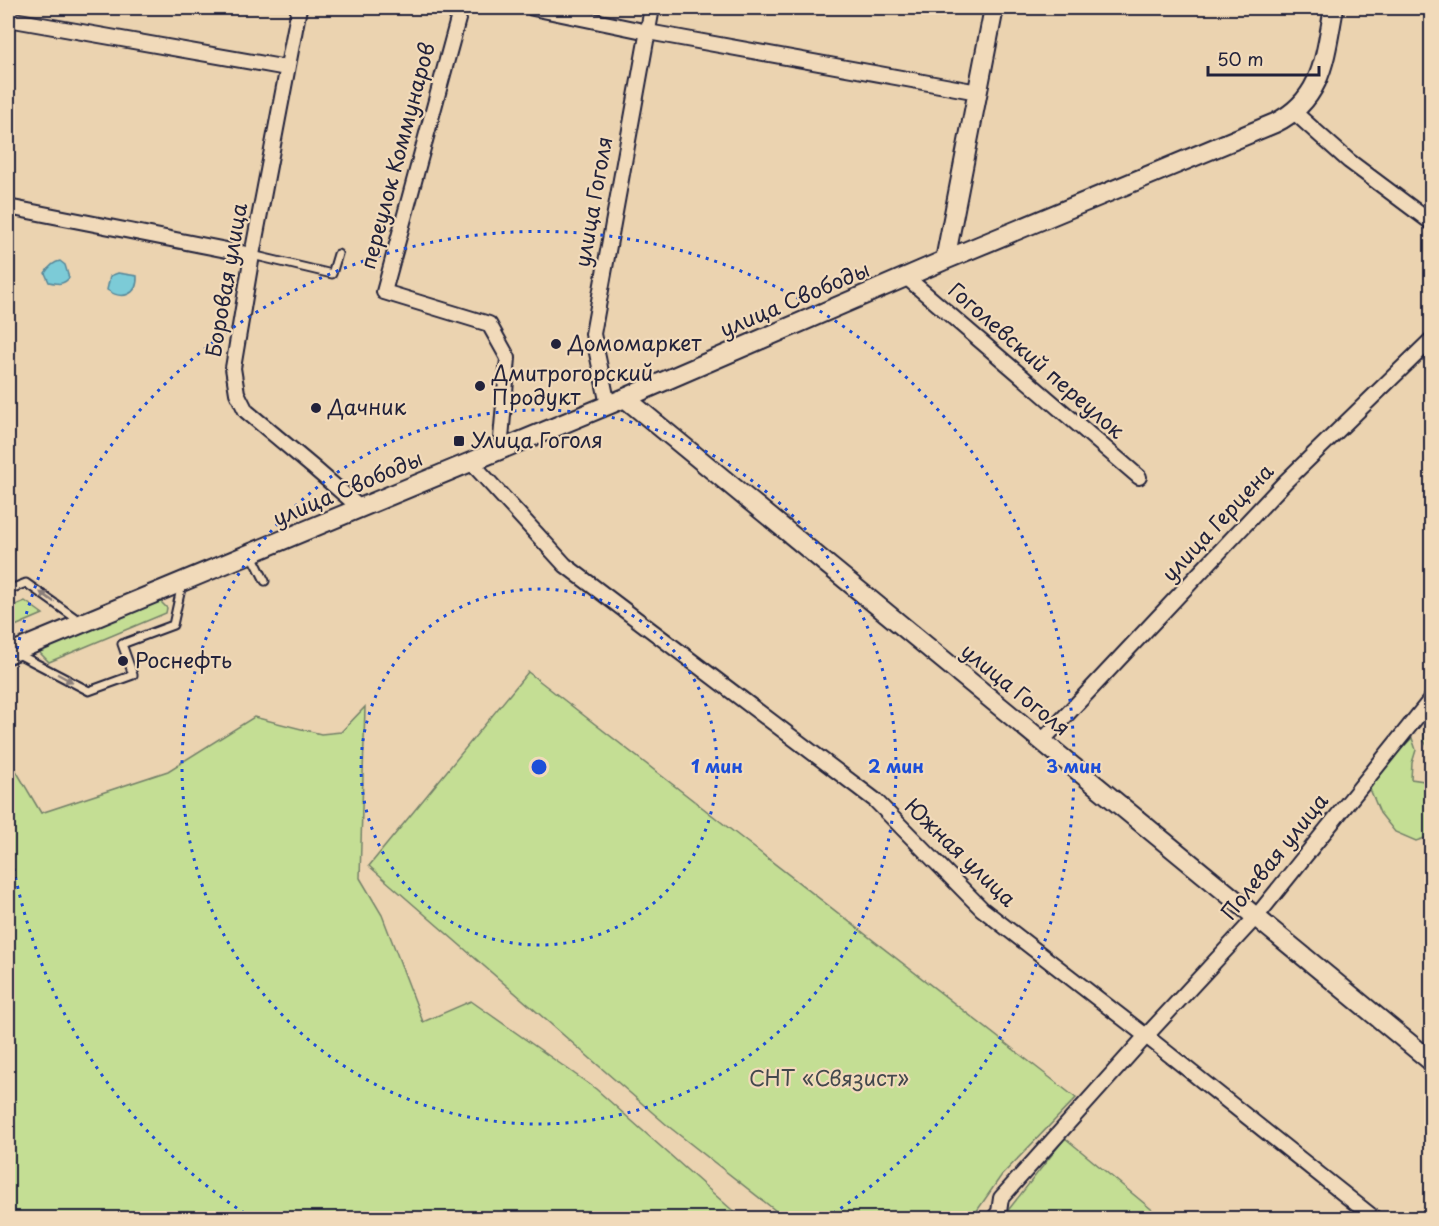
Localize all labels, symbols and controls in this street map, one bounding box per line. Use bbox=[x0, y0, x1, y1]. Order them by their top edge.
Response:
street label: переулок Коммунаров bbox=[350, 39, 442, 272]
scale bar bbox=[1208, 39, 1319, 77]
text: 50 m bbox=[1217, 45, 1264, 72]
street label: улица Гоголя bbox=[565, 134, 619, 270]
street label: Боровая улица bbox=[196, 199, 254, 359]
street label: улица Свободы bbox=[714, 252, 874, 344]
street label: Гоголевский переулок bbox=[942, 274, 1133, 446]
place label: Домомаркет bbox=[567, 326, 702, 358]
marker: Домомаркет bbox=[549, 337, 563, 351]
place label: Дмитрогорский Продукт bbox=[491, 356, 653, 412]
marker: Дмитрогорский Продукт bbox=[473, 379, 487, 393]
place label: Дачник bbox=[327, 390, 407, 422]
marker: Дачник bbox=[309, 401, 323, 415]
place label: Улица Гоголя bbox=[471, 423, 603, 455]
marker: Улица Гоголя bbox=[452, 434, 466, 448]
street label: улица Свободы bbox=[267, 441, 427, 533]
street label: улица Герцена bbox=[1153, 455, 1280, 588]
one-way arrow bbox=[39, 591, 55, 603]
street label: улица Гоголя bbox=[955, 634, 1078, 742]
place label: Роснефть bbox=[135, 643, 232, 675]
marker: Роснефть bbox=[116, 654, 130, 668]
one-way arrow bbox=[57, 673, 74, 683]
text: 1 мин bbox=[691, 752, 743, 779]
text: 2 мин bbox=[868, 752, 924, 779]
text: 3 мин bbox=[1046, 752, 1102, 779]
centre of rings bbox=[529, 757, 549, 777]
street label: Полевая улица bbox=[1212, 785, 1335, 926]
street label: Южная улица bbox=[898, 790, 1025, 914]
park label: СНТ «Связист» bbox=[749, 1061, 909, 1093]

